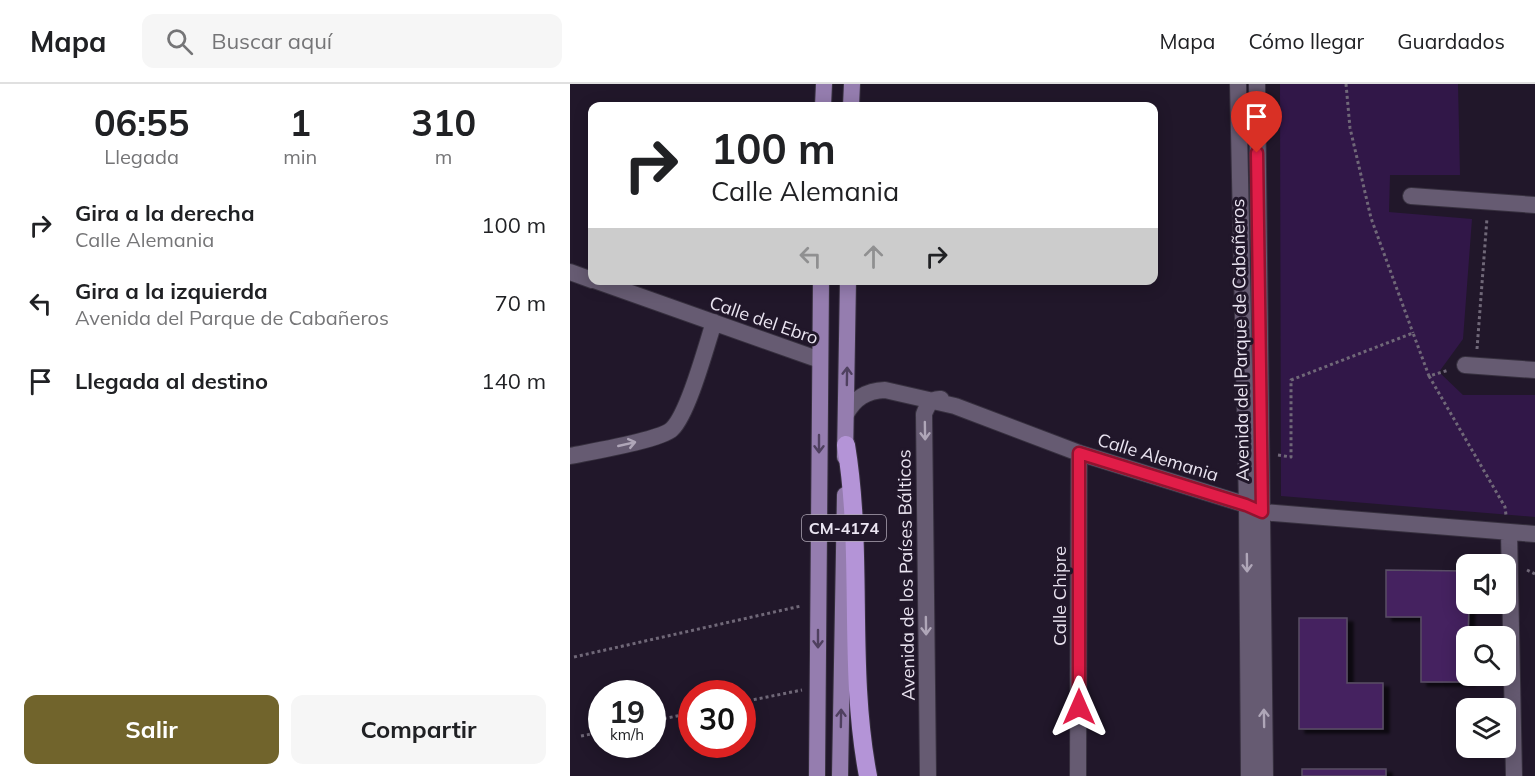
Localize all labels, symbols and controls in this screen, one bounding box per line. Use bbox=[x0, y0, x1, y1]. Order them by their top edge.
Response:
search box bbox=[142, 14, 562, 68]
text: Mapa bbox=[30, 24, 106, 59]
icon: search bbox=[163, 25, 196, 58]
text: Buscar aquí bbox=[211, 27, 332, 55]
text: Mapa bbox=[1160, 28, 1215, 54]
text: Cómo llegar bbox=[1248, 28, 1364, 54]
text: Guardados bbox=[1397, 28, 1505, 54]
pin bbox=[1231, 91, 1282, 153]
text: 06:55 bbox=[94, 100, 189, 145]
text: 1 bbox=[289, 100, 311, 145]
text: 310 bbox=[411, 100, 476, 145]
icon: arrive bbox=[1240, 100, 1273, 133]
text: 100 m bbox=[711, 122, 836, 175]
icon: right bbox=[612, 126, 690, 204]
text: Llegada bbox=[104, 144, 179, 169]
text: min bbox=[283, 144, 317, 169]
text: m bbox=[435, 144, 452, 169]
text: Calle Alemania bbox=[711, 174, 899, 208]
street label: Avenida del Parque de Cabañeros bbox=[1226, 198, 1254, 481]
text: Gira a la derecha bbox=[75, 199, 255, 227]
icon: right bbox=[24, 209, 57, 242]
text: 100 m bbox=[481, 211, 546, 239]
text: Calle Alemania bbox=[75, 227, 214, 252]
icon: left bbox=[794, 240, 827, 273]
icon: ahead bbox=[857, 240, 890, 273]
icon: right bbox=[920, 240, 953, 273]
text: Gira a la izquierda bbox=[75, 277, 268, 305]
icon: left bbox=[24, 287, 57, 320]
text: 70 m bbox=[495, 289, 546, 317]
street label: Calle del Ebro bbox=[707, 291, 821, 349]
text: Avenida del Parque de Cabañeros bbox=[75, 305, 389, 330]
icon: arrive bbox=[24, 365, 57, 398]
one-way arrow bbox=[841, 366, 853, 386]
text: Llegada al destino bbox=[75, 367, 268, 395]
text: 140 m bbox=[481, 367, 546, 395]
one-way arrow bbox=[919, 421, 930, 441]
street label: Calle Alemania bbox=[1095, 428, 1221, 486]
one-way arrow bbox=[813, 433, 825, 453]
one-way arrow bbox=[617, 437, 636, 449]
street label: Avenida de los Países Bálticos bbox=[892, 449, 920, 701]
road number: CM-4174 bbox=[802, 515, 886, 541]
street label: Calle Chipre bbox=[1048, 546, 1071, 646]
one-way arrow bbox=[1241, 553, 1253, 573]
map controls bbox=[1456, 554, 1516, 758]
button: sound bbox=[1456, 554, 1516, 614]
one-way arrow bbox=[920, 616, 932, 636]
button: search bbox=[1456, 626, 1516, 686]
one-way arrow bbox=[812, 628, 824, 648]
position arrow bbox=[1047, 675, 1111, 739]
speed limit sign: 30 bbox=[678, 680, 756, 758]
text: 19 bbox=[609, 693, 645, 731]
button: Salir bbox=[24, 695, 279, 764]
button: Compartir bbox=[291, 695, 546, 764]
button: layers bbox=[1456, 698, 1516, 758]
one-way arrow bbox=[835, 708, 847, 728]
one-way arrow bbox=[1258, 708, 1270, 728]
text: km/h bbox=[610, 725, 644, 744]

